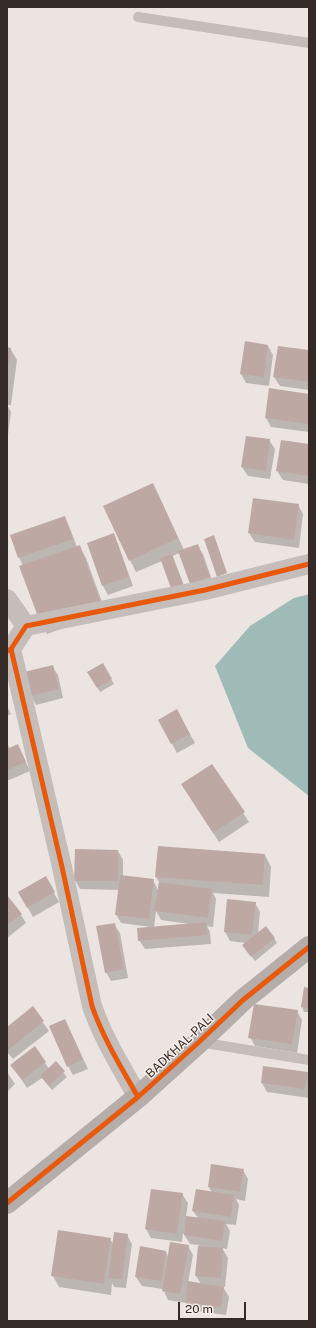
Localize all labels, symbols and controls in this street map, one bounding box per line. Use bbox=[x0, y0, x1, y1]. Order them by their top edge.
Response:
street label: BADKHAL-PALI bbox=[143, 1011, 217, 1081]
scale bar bbox=[180, 1294, 248, 1320]
text: 20 m bbox=[185, 1302, 213, 1316]

